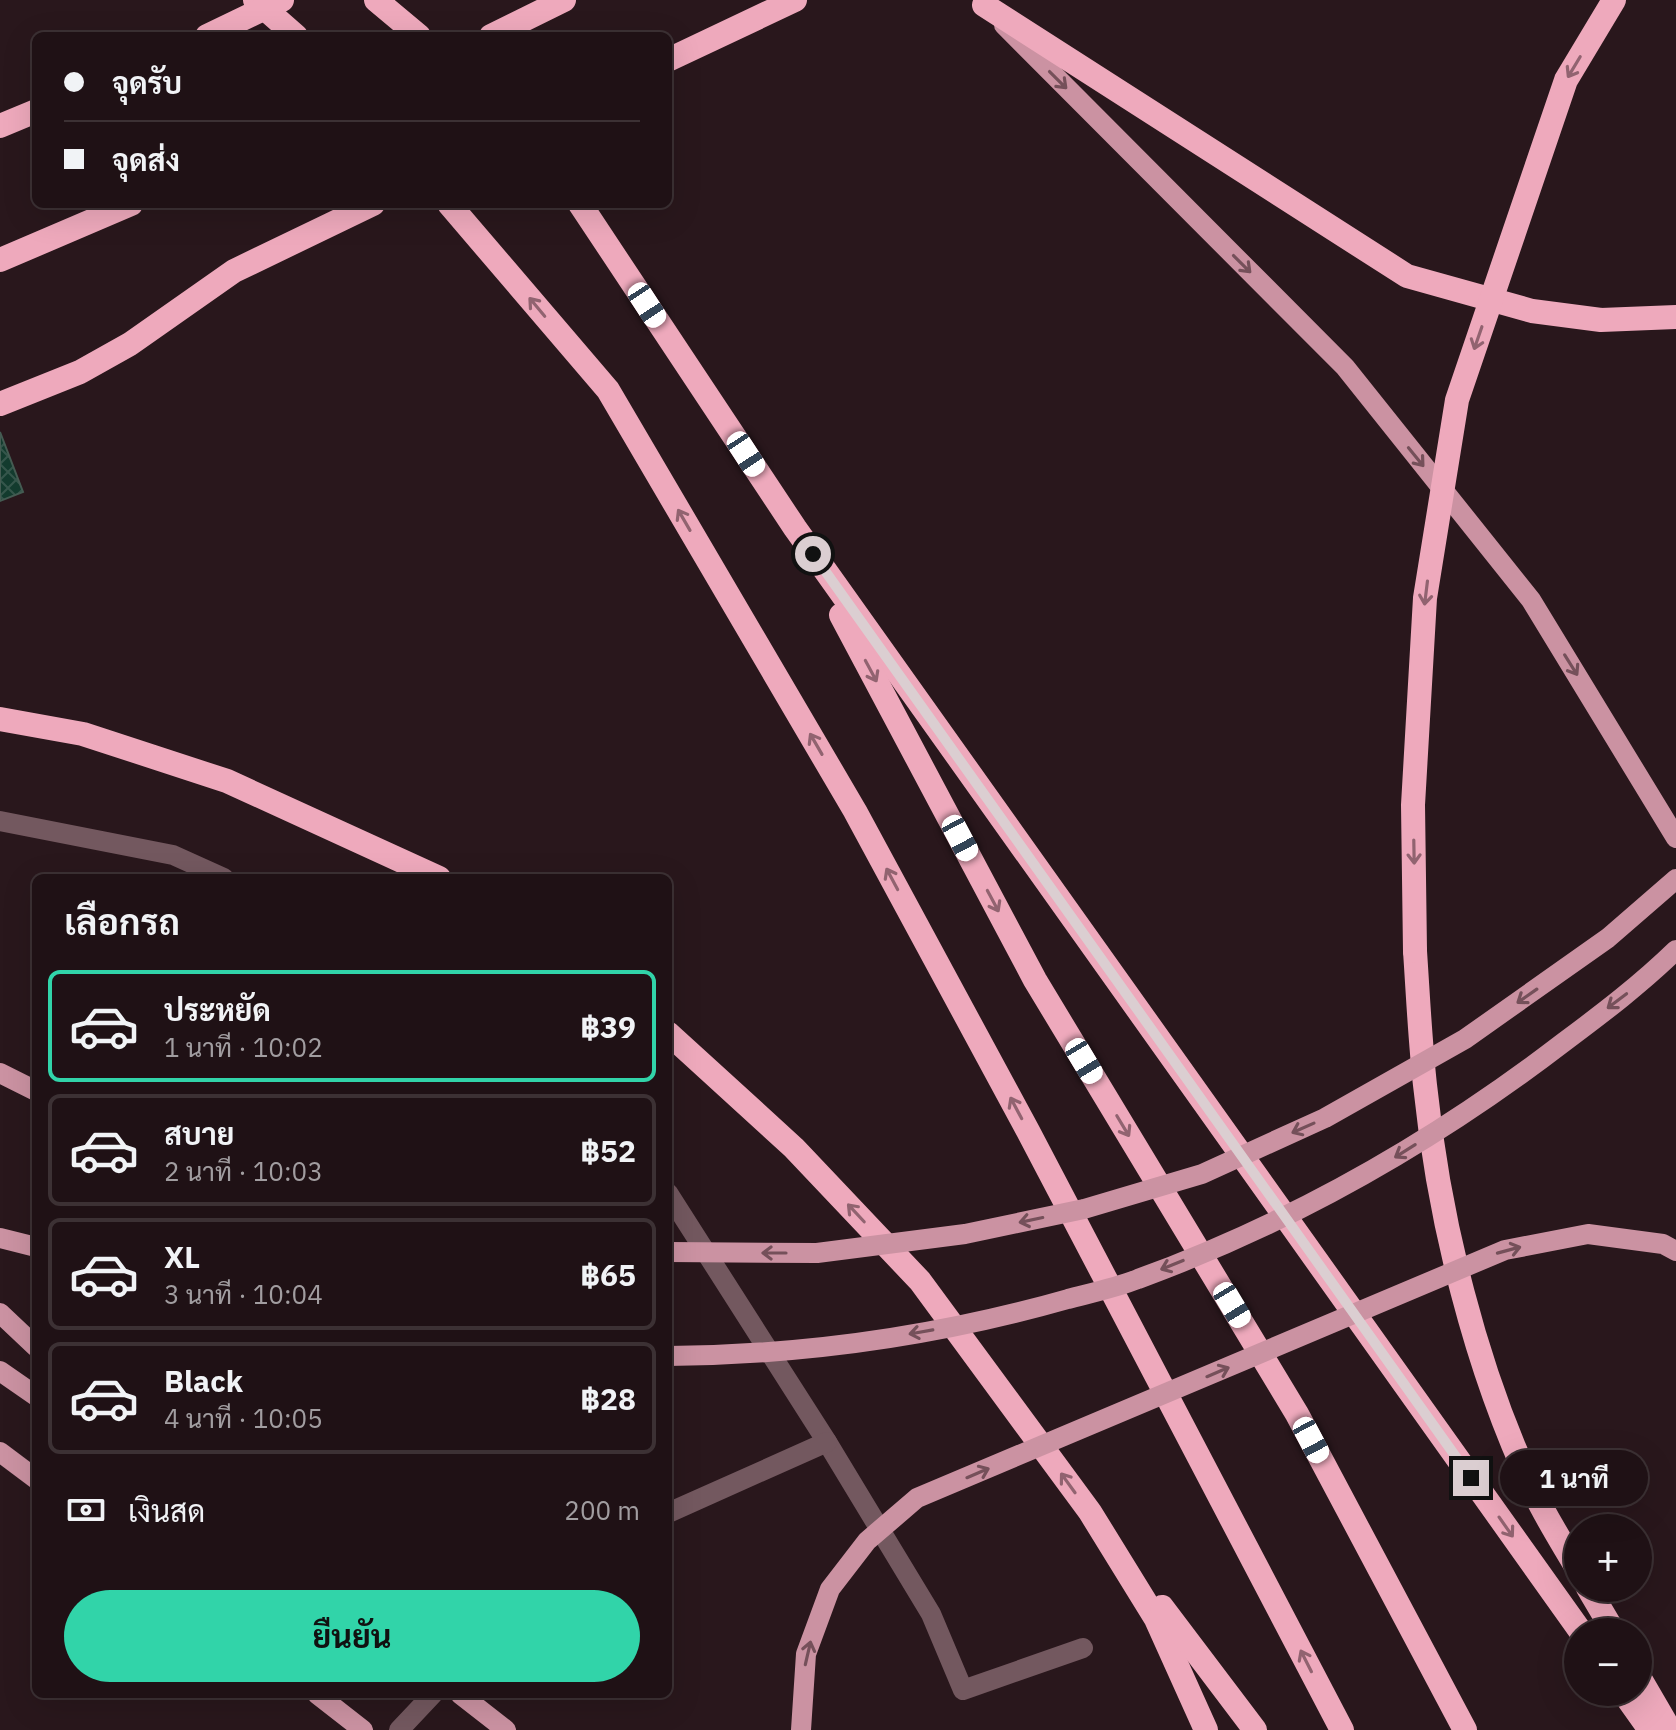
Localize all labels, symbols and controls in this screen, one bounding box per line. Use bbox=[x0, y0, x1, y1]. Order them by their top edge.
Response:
one-way arrow bbox=[1566, 55, 1582, 78]
text: จุดรับ bbox=[112, 63, 182, 102]
one-way arrow bbox=[1049, 70, 1068, 90]
text: จุดส่ง bbox=[112, 140, 180, 179]
one-way arrow bbox=[1232, 254, 1251, 273]
car bbox=[624, 278, 670, 332]
one-way arrow bbox=[528, 297, 546, 318]
one-way arrow bbox=[1470, 326, 1485, 351]
car bbox=[723, 427, 769, 481]
one-way arrow bbox=[1407, 446, 1425, 467]
one-way arrow bbox=[676, 509, 692, 532]
route start bbox=[795, 536, 831, 572]
one-way arrow bbox=[1419, 579, 1434, 605]
one-way arrow bbox=[1563, 653, 1579, 676]
one-way arrow bbox=[863, 659, 879, 682]
one-way arrow bbox=[808, 733, 824, 756]
car bbox=[938, 811, 982, 865]
one-way arrow bbox=[1406, 838, 1421, 865]
one-way arrow bbox=[884, 868, 900, 892]
one-way arrow bbox=[986, 888, 1001, 912]
text: เลือกรถ bbox=[64, 898, 180, 945]
one-way arrow bbox=[1516, 988, 1538, 1004]
icon: car bbox=[68, 990, 140, 1062]
text: ประหยัด bbox=[164, 990, 271, 1029]
one-way arrow bbox=[1607, 993, 1628, 1010]
text: ฿39 bbox=[580, 1007, 636, 1046]
text: 1 นาที · 10:02 bbox=[164, 1030, 323, 1064]
car bbox=[1061, 1034, 1107, 1088]
one-way arrow bbox=[1007, 1097, 1023, 1121]
icon: car bbox=[68, 1114, 140, 1186]
text: สบาย bbox=[164, 1114, 234, 1153]
one-way arrow bbox=[1115, 1114, 1131, 1137]
one-way arrow bbox=[1292, 1121, 1316, 1136]
text: ฿52 bbox=[580, 1131, 636, 1170]
one-way arrow bbox=[1394, 1143, 1417, 1159]
text: 2 นาที · 10:03 bbox=[164, 1154, 323, 1188]
one-way arrow bbox=[846, 1203, 865, 1223]
one-way arrow bbox=[1019, 1213, 1045, 1228]
text: XL bbox=[164, 1237, 200, 1276]
icon: car bbox=[68, 1238, 140, 1310]
one-way arrow bbox=[1496, 1242, 1522, 1257]
one-way arrow bbox=[761, 1245, 788, 1261]
text: ฿65 bbox=[580, 1255, 636, 1294]
one-way arrow bbox=[1160, 1259, 1185, 1274]
text: 3 นาที · 10:04 bbox=[164, 1277, 323, 1311]
car bbox=[1209, 1278, 1255, 1332]
one-way arrow bbox=[909, 1326, 935, 1341]
text: Black bbox=[164, 1361, 243, 1400]
icon: car bbox=[68, 1362, 140, 1434]
one-way arrow bbox=[1205, 1363, 1229, 1378]
text: ฿28 bbox=[580, 1379, 636, 1418]
text: 4 นาที · 10:05 bbox=[164, 1401, 323, 1435]
car bbox=[1289, 1413, 1333, 1467]
callout: 1 นาที bbox=[1499, 1450, 1647, 1506]
route end bbox=[1453, 1460, 1489, 1496]
text: 1 นาที bbox=[1539, 1461, 1609, 1495]
one-way arrow bbox=[965, 1464, 990, 1479]
one-way arrow bbox=[1060, 1473, 1077, 1494]
icon: cash bbox=[64, 1488, 108, 1532]
text: เงินสด bbox=[128, 1491, 205, 1530]
text: 200 m bbox=[564, 1493, 640, 1527]
map controls bbox=[1564, 1514, 1652, 1706]
button: + bbox=[1564, 1514, 1652, 1602]
one-way arrow bbox=[1498, 1515, 1514, 1537]
button: ยืนยัน bbox=[64, 1590, 640, 1682]
button: − bbox=[1564, 1618, 1652, 1706]
one-way arrow bbox=[801, 1640, 816, 1666]
one-way arrow bbox=[1297, 1649, 1313, 1673]

